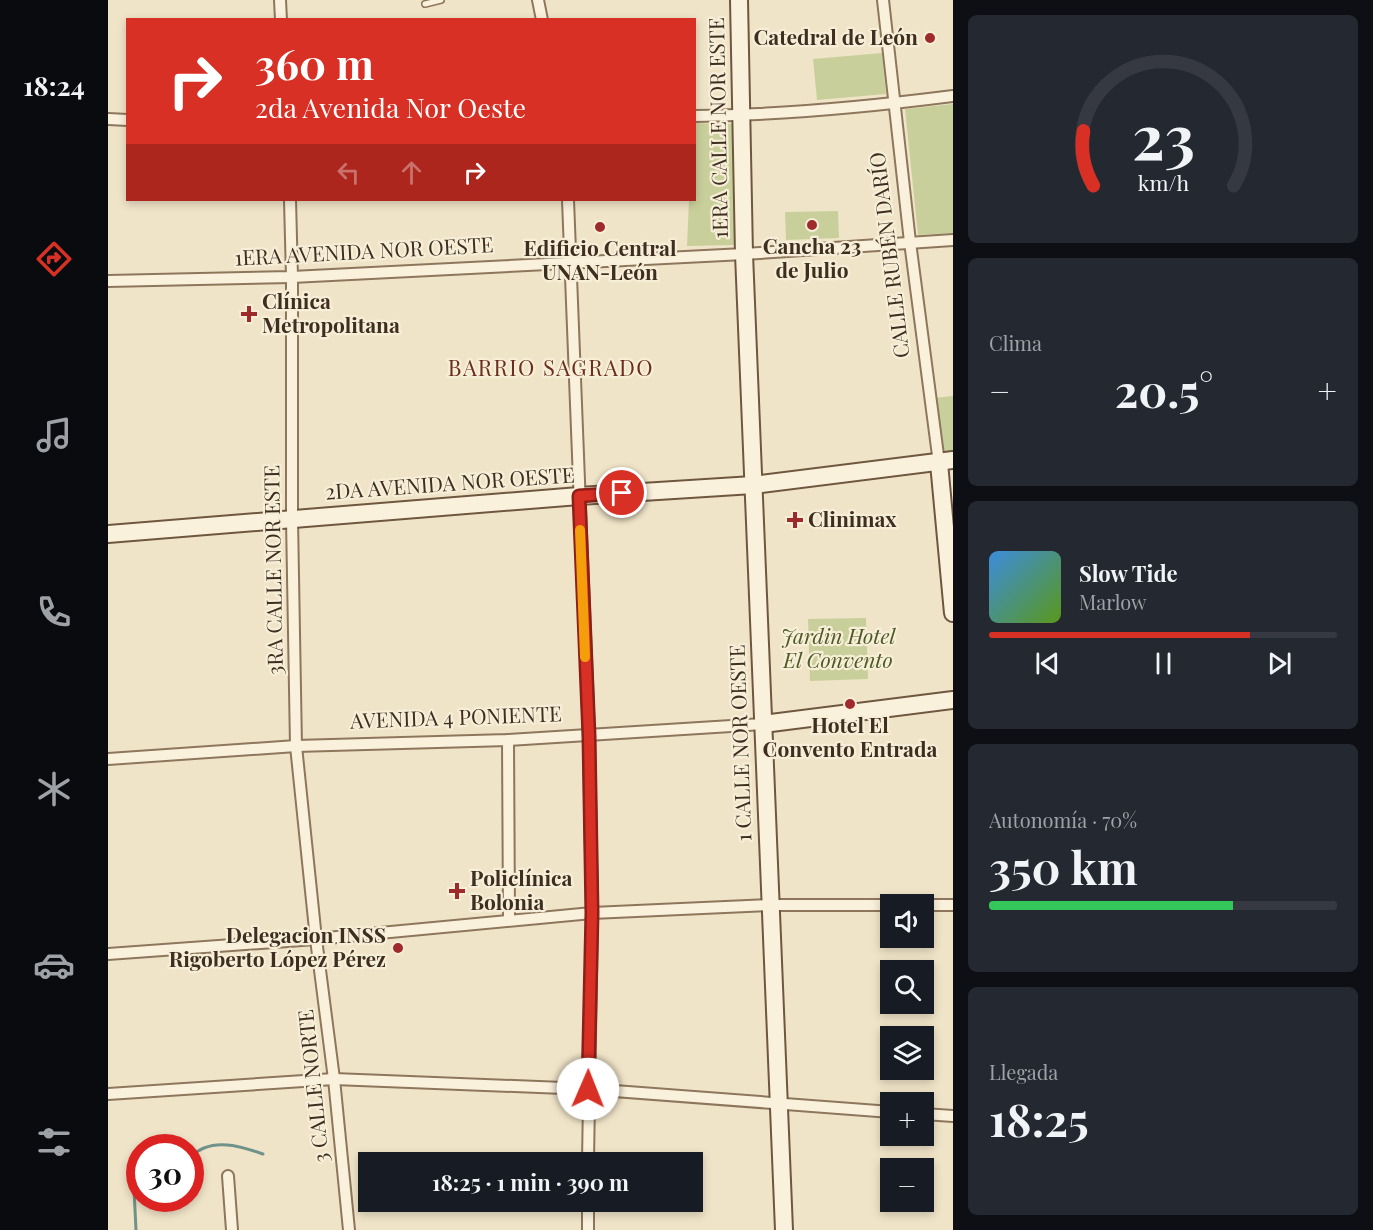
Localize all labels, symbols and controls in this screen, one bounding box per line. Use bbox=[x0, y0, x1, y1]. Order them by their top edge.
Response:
street label: 1ERA CALLE NOR ESTE bbox=[701, 17, 733, 239]
place label: Catedral de León bbox=[754, 22, 918, 50]
marker: Catedral de León bbox=[923, 31, 937, 45]
text: 360 m bbox=[255, 35, 374, 91]
icon: right bbox=[156, 42, 234, 120]
text: 18:24 bbox=[23, 67, 85, 103]
text: 2da Avenida Nor Oeste bbox=[255, 89, 526, 125]
text: 23 bbox=[1131, 92, 1195, 176]
street label: CALLE RUBÉN DARÍO bbox=[861, 151, 915, 360]
icon: left bbox=[332, 156, 365, 189]
icon: ahead bbox=[395, 156, 428, 189]
icon: right bbox=[458, 156, 491, 189]
text: km/h bbox=[1137, 168, 1189, 196]
marker: Cancha 23 de Julio bbox=[805, 218, 819, 232]
marker: Edificio Central UNAN-León bbox=[593, 220, 607, 234]
street label: 1ERA AVENIDA NOR OESTE bbox=[234, 229, 494, 271]
place label: Cancha 23 de Julio bbox=[763, 231, 861, 283]
place label: Edificio Central UNAN-León bbox=[524, 233, 677, 285]
icon: directions bbox=[33, 238, 75, 280]
place label: Clínica Metropolitana bbox=[262, 286, 400, 338]
marker: Clínica Metropolitana bbox=[240, 305, 258, 323]
text: Clima bbox=[989, 329, 1042, 356]
district label: BARRIO SAGRADO bbox=[448, 352, 654, 382]
text: 20.5° bbox=[1115, 359, 1213, 419]
text: − bbox=[989, 368, 1010, 412]
text: + bbox=[1318, 368, 1337, 412]
icon: music bbox=[33, 414, 75, 456]
street label: 2DA AVENIDA NOR OESTE bbox=[324, 459, 575, 505]
street label: 3RA CALLE NOR ESTE bbox=[256, 465, 288, 675]
pin bbox=[596, 467, 647, 518]
icon: arrive bbox=[605, 476, 638, 509]
place label: Clinimax bbox=[808, 504, 897, 532]
marker: Clinimax bbox=[786, 511, 804, 529]
text: Slow Tide bbox=[1079, 558, 1178, 588]
text: Marlow bbox=[1079, 588, 1147, 615]
icon: phone bbox=[33, 591, 75, 633]
park label: Jardin Hotel El Convento bbox=[781, 621, 896, 673]
street label: 1 CALLE NOR OESTE bbox=[722, 644, 756, 842]
icon: previous bbox=[1031, 647, 1064, 680]
icon: pause bbox=[1147, 647, 1180, 680]
icon: next bbox=[1263, 647, 1296, 680]
marker: Hotel El Convento Entrada bbox=[843, 697, 857, 711]
street label: AVENIDA 4 PONIENTE bbox=[349, 698, 562, 734]
place label: Hotel El Convento Entrada bbox=[763, 710, 938, 762]
icon: climate bbox=[33, 768, 75, 810]
text: Autonomía · 70% bbox=[989, 806, 1137, 833]
text: 350 km bbox=[989, 836, 1138, 896]
place label: Policlínica Bolonia bbox=[470, 863, 572, 915]
marker: Policlínica Bolonia bbox=[448, 882, 466, 900]
map controls bbox=[880, 894, 934, 1212]
button: sound bbox=[880, 894, 934, 948]
place label: Delegacion INSS Rigoberto López Pérez bbox=[169, 920, 386, 972]
marker: Delegacion INSS Rigoberto López Pérez bbox=[391, 941, 405, 955]
icon: car bbox=[33, 944, 75, 986]
button: search bbox=[880, 960, 934, 1014]
street label: 3 CALLE NORTE bbox=[290, 1008, 334, 1164]
button: layers bbox=[880, 1026, 934, 1080]
position arrow bbox=[556, 1057, 620, 1121]
text: Llegada bbox=[989, 1058, 1058, 1085]
text: 18:25 bbox=[989, 1088, 1089, 1148]
button: + bbox=[880, 1092, 934, 1146]
icon: filters bbox=[33, 1121, 75, 1163]
speed limit sign: 30 bbox=[126, 1134, 204, 1212]
button: − bbox=[880, 1158, 934, 1212]
text: 18:25 · 1 min · 390 m bbox=[432, 1167, 629, 1197]

